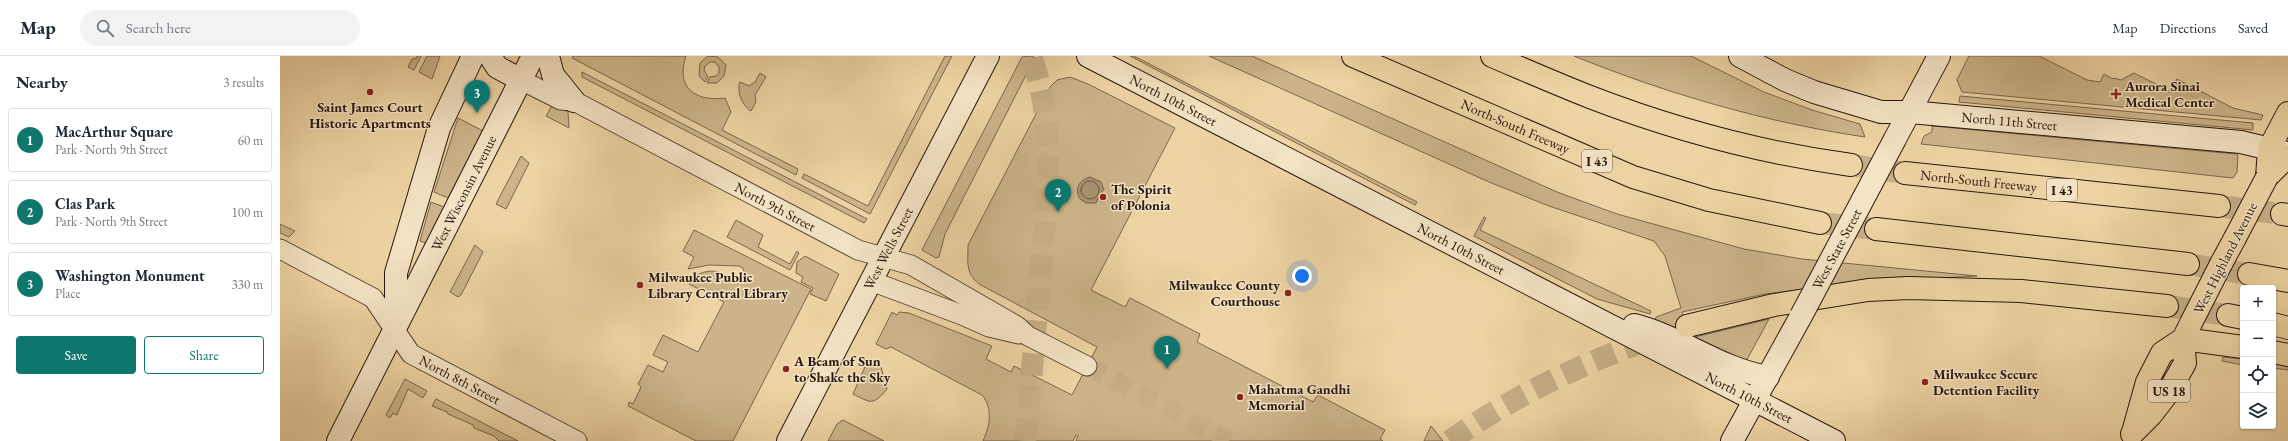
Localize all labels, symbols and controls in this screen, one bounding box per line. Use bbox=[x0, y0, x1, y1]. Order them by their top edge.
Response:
search box bbox=[80, 10, 360, 46]
text: Map bbox=[20, 15, 56, 40]
icon: search bbox=[94, 17, 116, 39]
text: Search here bbox=[126, 18, 191, 37]
text: Map bbox=[2112, 19, 2138, 37]
text: Directions bbox=[2160, 19, 2216, 37]
text: Saved bbox=[2238, 19, 2268, 37]
street label: North 10th Street bbox=[1127, 70, 1221, 130]
text: Nearby bbox=[16, 71, 68, 93]
text: 3 results bbox=[223, 74, 264, 91]
place label: Aurora Sinai Medical Center bbox=[2124, 77, 2215, 111]
pin: 3 bbox=[464, 80, 490, 113]
marker: Saint James Court Historic Apartments bbox=[365, 87, 375, 97]
marker: Aurora Sinai Medical Center bbox=[2110, 88, 2122, 100]
street label: North-South Freeway bbox=[1458, 95, 1574, 158]
place label: Saint James Court Historic Apartments bbox=[309, 98, 431, 132]
street label: North 11th Street bbox=[1961, 108, 2058, 134]
text: MacArthur Square bbox=[55, 122, 173, 141]
text: 1 bbox=[27, 132, 33, 149]
text: 60 m bbox=[238, 132, 263, 149]
street label: West Wisconsin Avenue bbox=[427, 132, 501, 254]
text: Park · North 9th Street bbox=[55, 141, 168, 158]
road number: I 43 bbox=[1582, 150, 1612, 172]
street label: North-South Freeway bbox=[1919, 166, 2039, 196]
street label: North 9th Street bbox=[732, 178, 819, 236]
pin: 2 bbox=[1045, 179, 1071, 212]
road number: I 43 bbox=[2047, 179, 2077, 201]
place label: The Spirit of Polonia bbox=[1111, 180, 1172, 214]
marker: The Spirit of Polonia bbox=[1098, 192, 1108, 202]
text: Clas Park bbox=[55, 194, 115, 213]
street label: West Highland Avenue bbox=[2189, 199, 2261, 317]
text: 2 bbox=[27, 204, 33, 221]
text: 100 m bbox=[232, 204, 263, 221]
street label: West Wells Street bbox=[859, 204, 917, 293]
street label: West State Street bbox=[1808, 205, 1866, 292]
text: Park · North 9th Street bbox=[55, 213, 168, 230]
street label: North 10th Street bbox=[1415, 219, 1508, 279]
text: Washington Monument bbox=[55, 266, 205, 285]
your location bbox=[1292, 266, 1312, 286]
place label: Milwaukee Public Library Central Library bbox=[648, 268, 788, 302]
text: 3 bbox=[27, 276, 33, 293]
text: 330 m bbox=[232, 276, 263, 293]
place label: Milwaukee County Courthouse bbox=[1169, 276, 1280, 310]
marker: Milwaukee Public Library Central Library bbox=[635, 280, 645, 290]
text: Place bbox=[55, 285, 81, 302]
map controls bbox=[2240, 285, 2276, 429]
button: + bbox=[2240, 285, 2276, 321]
marker: Milwaukee County Courthouse bbox=[1283, 288, 1293, 298]
button: − bbox=[2240, 321, 2276, 357]
button: Save bbox=[16, 336, 136, 374]
button: Share bbox=[144, 336, 264, 374]
pin: 1 bbox=[1154, 336, 1180, 369]
street label: North 8th Street bbox=[416, 351, 504, 409]
place label: A Beam of Sun to Shake the Sky bbox=[793, 352, 891, 386]
button: locate bbox=[2240, 357, 2276, 393]
marker: A Beam of Sun to Shake the Sky bbox=[781, 364, 791, 374]
place label: Milwaukee Secure Detention Facility bbox=[1933, 365, 2040, 399]
street label: North 10th Street bbox=[1702, 367, 1796, 427]
marker: Milwaukee Secure Detention Facility bbox=[1920, 377, 1930, 387]
place label: Mahatma Gandhi Memorial bbox=[1248, 380, 1350, 414]
road number: US 18 bbox=[2148, 380, 2190, 402]
marker: Mahatma Gandhi Memorial bbox=[1235, 392, 1245, 402]
button: layers bbox=[2240, 393, 2276, 429]

